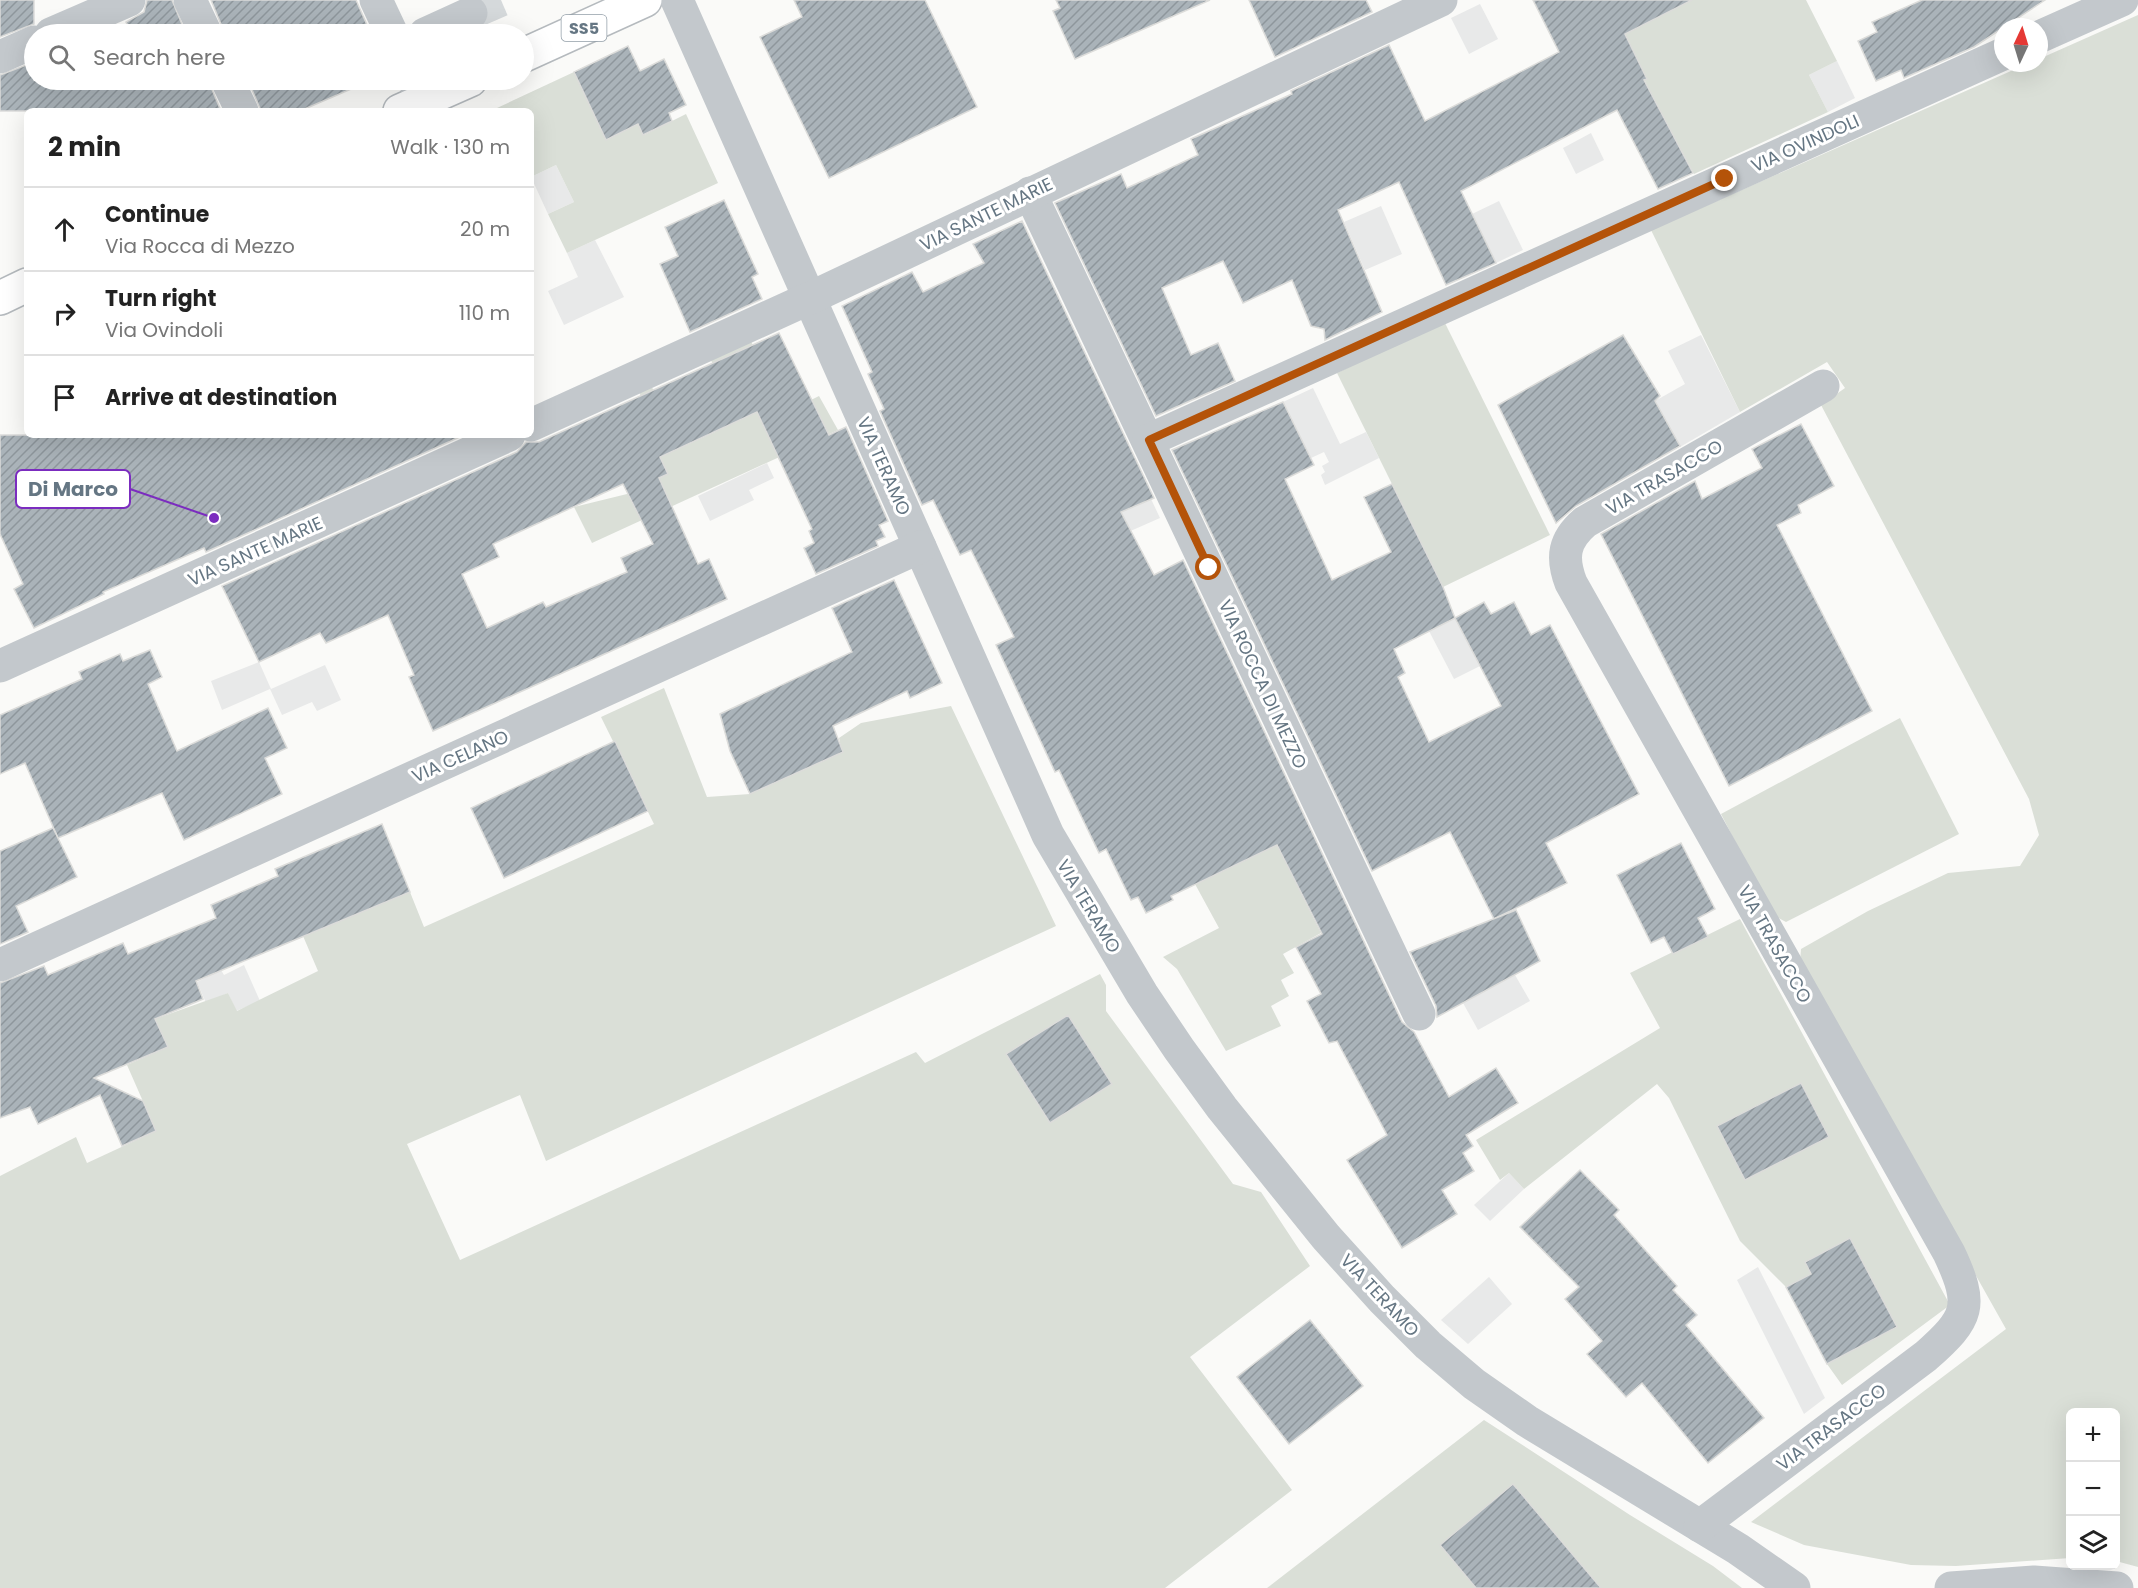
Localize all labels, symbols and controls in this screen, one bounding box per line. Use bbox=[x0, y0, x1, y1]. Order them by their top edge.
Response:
road number: SS5 bbox=[562, 15, 606, 41]
north arrow bbox=[1994, 18, 2048, 72]
search box bbox=[24, 24, 534, 90]
icon: search bbox=[45, 41, 78, 74]
text: Search here bbox=[93, 42, 226, 73]
street label: VIA OVINDOLI bbox=[1747, 108, 1863, 178]
text: 2 min bbox=[48, 129, 121, 165]
text: Walk · 130 m bbox=[390, 133, 510, 161]
route end bbox=[1711, 165, 1737, 191]
street label: VIA SANTE MARIE bbox=[915, 171, 1057, 257]
text: Continue bbox=[105, 199, 209, 230]
icon: ahead bbox=[48, 213, 81, 246]
text: 20 m bbox=[460, 215, 510, 243]
text: Via Rocca di Mezzo bbox=[105, 232, 295, 260]
text: Turn right bbox=[105, 283, 216, 314]
icon: right bbox=[48, 297, 81, 330]
text: 110 m bbox=[459, 299, 510, 327]
text: Via Ovindoli bbox=[105, 316, 223, 344]
icon: arrive bbox=[48, 381, 81, 414]
text: Arrive at destination bbox=[105, 382, 337, 413]
street label: VIA TERAMO bbox=[851, 413, 917, 519]
street label: VIA TRASACCO bbox=[1601, 433, 1727, 521]
callout: Di Marco bbox=[16, 470, 130, 508]
text: Di Marco bbox=[28, 475, 118, 503]
street label: VIA SANTE MARIE bbox=[184, 510, 326, 592]
route start bbox=[1195, 554, 1221, 580]
street label: VIA ROCCA DI MEZZO bbox=[1213, 595, 1313, 773]
street label: VIA CELANO bbox=[408, 724, 512, 788]
street label: VIA TERAMO bbox=[1051, 854, 1127, 958]
street label: VIA TRASACCO bbox=[1732, 881, 1818, 1007]
street label: VIA TERAMO bbox=[1335, 1248, 1425, 1342]
street label: VIA TRASACCO bbox=[1771, 1378, 1891, 1476]
map controls bbox=[2066, 1408, 2120, 1570]
button: + bbox=[2066, 1408, 2120, 1462]
button: − bbox=[2066, 1462, 2120, 1516]
button: layers bbox=[2066, 1516, 2120, 1570]

